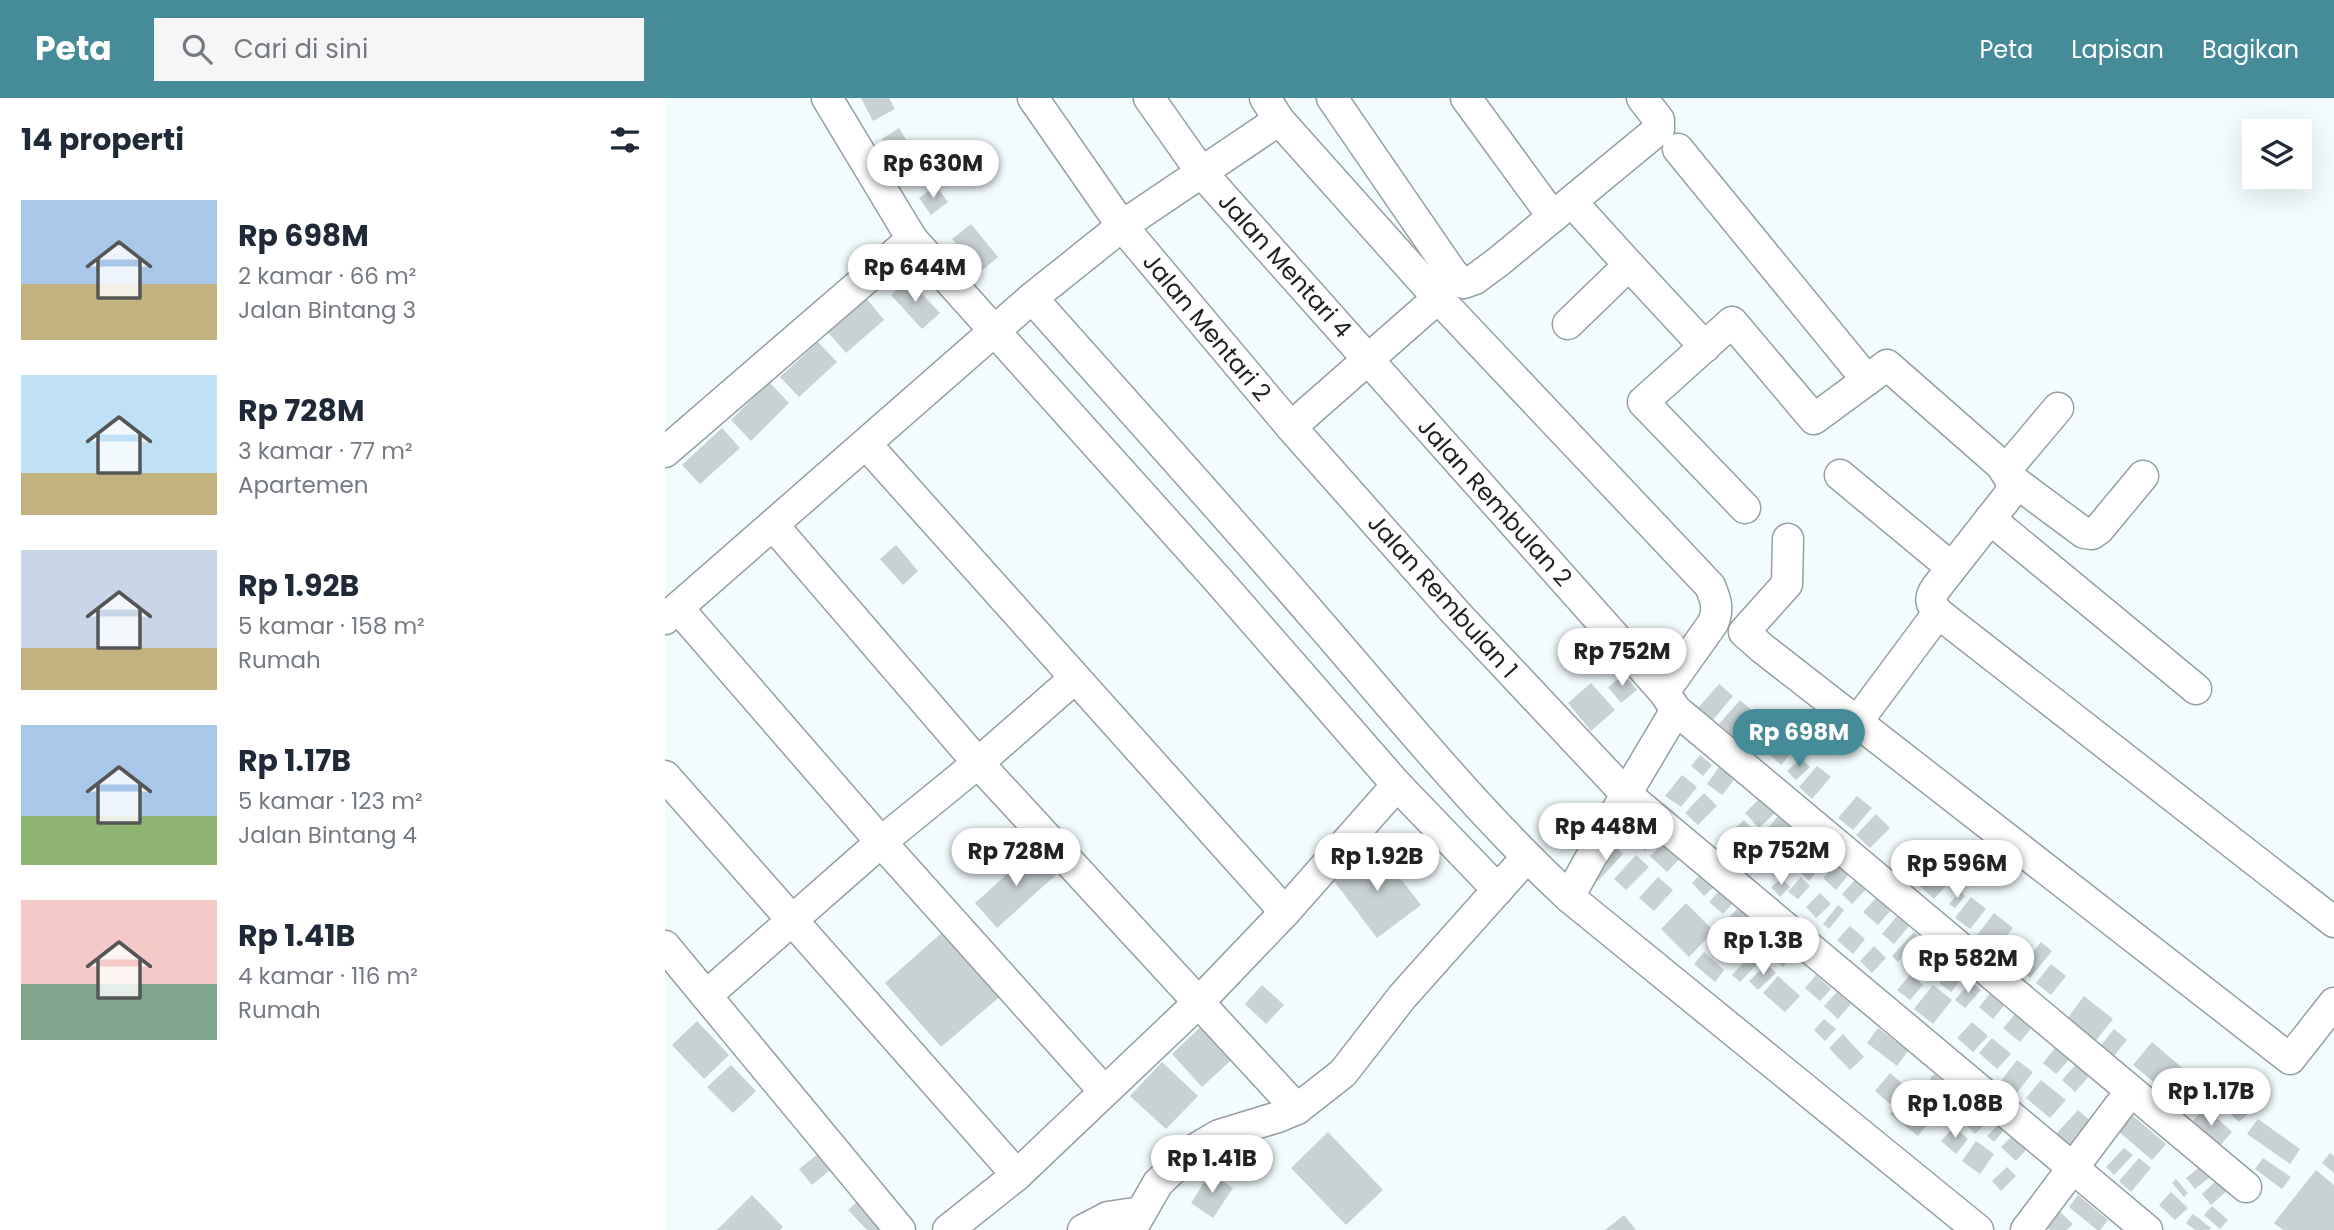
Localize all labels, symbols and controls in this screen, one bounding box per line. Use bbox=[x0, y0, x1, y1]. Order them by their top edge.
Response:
search box bbox=[154, 18, 644, 81]
text: Peta bbox=[35, 25, 112, 72]
icon: search bbox=[178, 30, 216, 68]
text: Cari di sini bbox=[234, 31, 368, 67]
text: Peta bbox=[1979, 33, 2033, 66]
text: Lapisan bbox=[2071, 33, 2164, 66]
text: Bagikan bbox=[2202, 33, 2299, 66]
text: 14 properti bbox=[21, 118, 184, 161]
map controls bbox=[2242, 119, 2312, 189]
button: layers bbox=[2242, 119, 2312, 189]
icon: filters bbox=[606, 121, 644, 159]
pin: Rp 630M bbox=[868, 140, 998, 200]
text: Rp 630M bbox=[883, 147, 983, 179]
street label: Jalan Mentari 4 bbox=[1211, 185, 1359, 345]
text: Rp 698M bbox=[238, 214, 369, 257]
icon: home bbox=[77, 228, 161, 312]
pin: Rp 644M bbox=[850, 244, 980, 304]
street label: Jalan Mentari 2 bbox=[1135, 246, 1279, 408]
text: Rp 644M bbox=[864, 251, 966, 283]
text: 2 kamar · 66 m² bbox=[238, 260, 416, 292]
text: Jalan Bintang 3 bbox=[238, 294, 416, 326]
text: Rp 728M bbox=[238, 389, 364, 432]
icon: home bbox=[77, 403, 161, 487]
street label: Jalan Rembulan 2 bbox=[1410, 411, 1580, 593]
text: 3 kamar · 77 m² bbox=[238, 435, 413, 467]
text: Apartemen bbox=[238, 469, 368, 501]
street label: Jalan Rembulan 1 bbox=[1360, 507, 1526, 685]
text: Rp 1.92B bbox=[238, 564, 359, 607]
icon: home bbox=[77, 578, 161, 662]
text: 5 kamar · 158 m² bbox=[238, 610, 425, 642]
pin: Rp 752M bbox=[1557, 628, 1687, 688]
text: Rp 752M bbox=[1574, 635, 1671, 667]
text: Rumah bbox=[238, 644, 321, 676]
pin: Rp 698M bbox=[1734, 710, 1864, 769]
text: Rp 698M bbox=[1749, 716, 1849, 748]
text: Rp 1.17B bbox=[238, 739, 351, 782]
icon: home bbox=[77, 753, 161, 837]
text: 5 kamar · 123 m² bbox=[238, 785, 423, 817]
pin: Rp 448M bbox=[1541, 804, 1671, 863]
text: Rp 448M bbox=[1555, 810, 1657, 842]
text: Jalan Bintang 4 bbox=[238, 819, 417, 851]
pin: Rp 728M bbox=[951, 828, 1081, 888]
pin: Rp 752M bbox=[1716, 828, 1846, 887]
pin: Rp 1.92B bbox=[1305, 834, 1449, 893]
text: Rp 752M bbox=[1733, 834, 1830, 866]
text: Rp 728M bbox=[968, 835, 1064, 867]
text: Rp 1.92B bbox=[1330, 840, 1424, 872]
pin: Rp 596M bbox=[1892, 840, 2022, 900]
text: Rp 596M bbox=[1907, 847, 2007, 879]
text: Rp 1.41B bbox=[238, 914, 355, 957]
pin: Rp 1.3B bbox=[1698, 918, 1828, 977]
text: Rp 1.3B bbox=[1723, 924, 1803, 956]
icon: home bbox=[77, 928, 161, 1012]
pin: Rp 582M bbox=[1903, 936, 2033, 995]
text: Rp 582M bbox=[1918, 942, 2018, 974]
text: 4 kamar · 116 m² bbox=[238, 960, 418, 992]
text: Rumah bbox=[238, 994, 321, 1026]
pin: Rp 1.17B bbox=[2139, 1068, 2283, 1128]
text: Rp 1.17B bbox=[2168, 1075, 2254, 1107]
pin: Rp 1.08B bbox=[1883, 1080, 2027, 1140]
text: Rp 1.08B bbox=[1907, 1087, 2003, 1119]
pin: Rp 1.41B bbox=[1140, 1136, 1284, 1195]
text: Rp 1.41B bbox=[1167, 1142, 1257, 1174]

